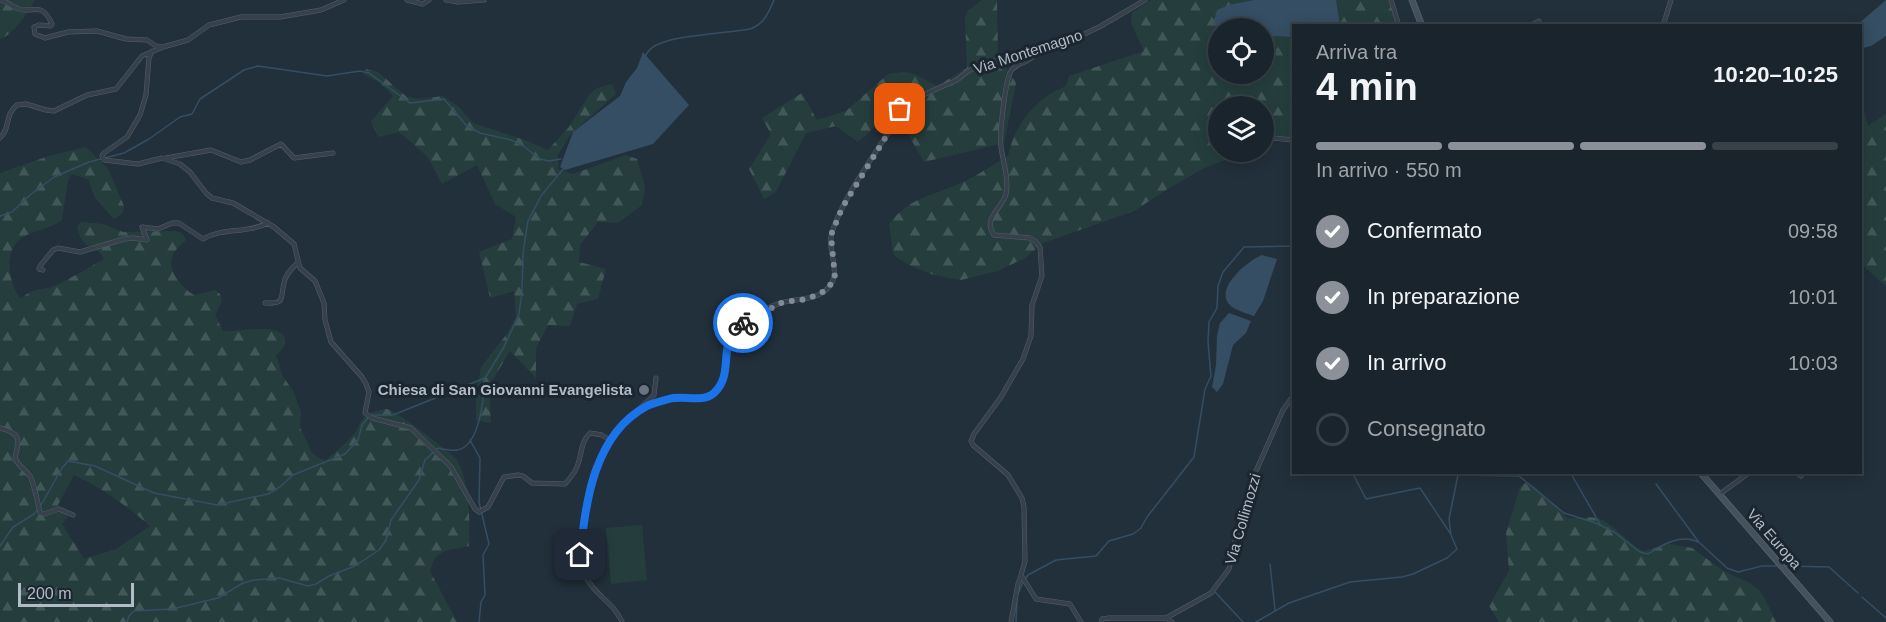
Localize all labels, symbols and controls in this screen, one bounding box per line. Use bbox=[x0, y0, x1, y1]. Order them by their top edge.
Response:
map controls bbox=[1208, 18, 1274, 162]
button: locate bbox=[1208, 18, 1274, 84]
street label: Via Montemagno bbox=[971, 26, 1084, 77]
text: Arriva tra bbox=[1316, 41, 1397, 63]
text: 10:20–10:25 bbox=[1713, 62, 1838, 87]
text: 4 min bbox=[1316, 65, 1418, 108]
pin bbox=[874, 83, 925, 134]
icon: bag bbox=[883, 92, 916, 125]
button: layers bbox=[1208, 96, 1274, 162]
text: In arrivo · 550 m bbox=[1316, 159, 1462, 181]
icon: check bbox=[1316, 215, 1349, 248]
text: Confermato bbox=[1367, 218, 1482, 243]
text: 09:58 bbox=[1788, 220, 1838, 242]
icon: check bbox=[1316, 281, 1349, 314]
text: In preparazione bbox=[1367, 284, 1520, 309]
text: 10:01 bbox=[1788, 286, 1838, 308]
courier bbox=[713, 293, 773, 353]
icon: bike bbox=[727, 307, 760, 340]
icon: check bbox=[1316, 347, 1349, 380]
text: In arrivo bbox=[1367, 350, 1446, 375]
text: 10:03 bbox=[1788, 352, 1838, 374]
place label: Chiesa di San Giovanni Evangelista bbox=[378, 381, 633, 398]
marker: Chiesa di San Giovanni Evangelista bbox=[637, 383, 651, 397]
text: Consegnato bbox=[1367, 416, 1486, 441]
street label: Via Collimozzi bbox=[1221, 471, 1264, 566]
street label: Via Europa bbox=[1744, 505, 1805, 573]
pin bbox=[554, 529, 605, 580]
icon: home bbox=[563, 538, 596, 571]
scale bar bbox=[18, 580, 134, 608]
text: 200 m bbox=[27, 585, 71, 602]

